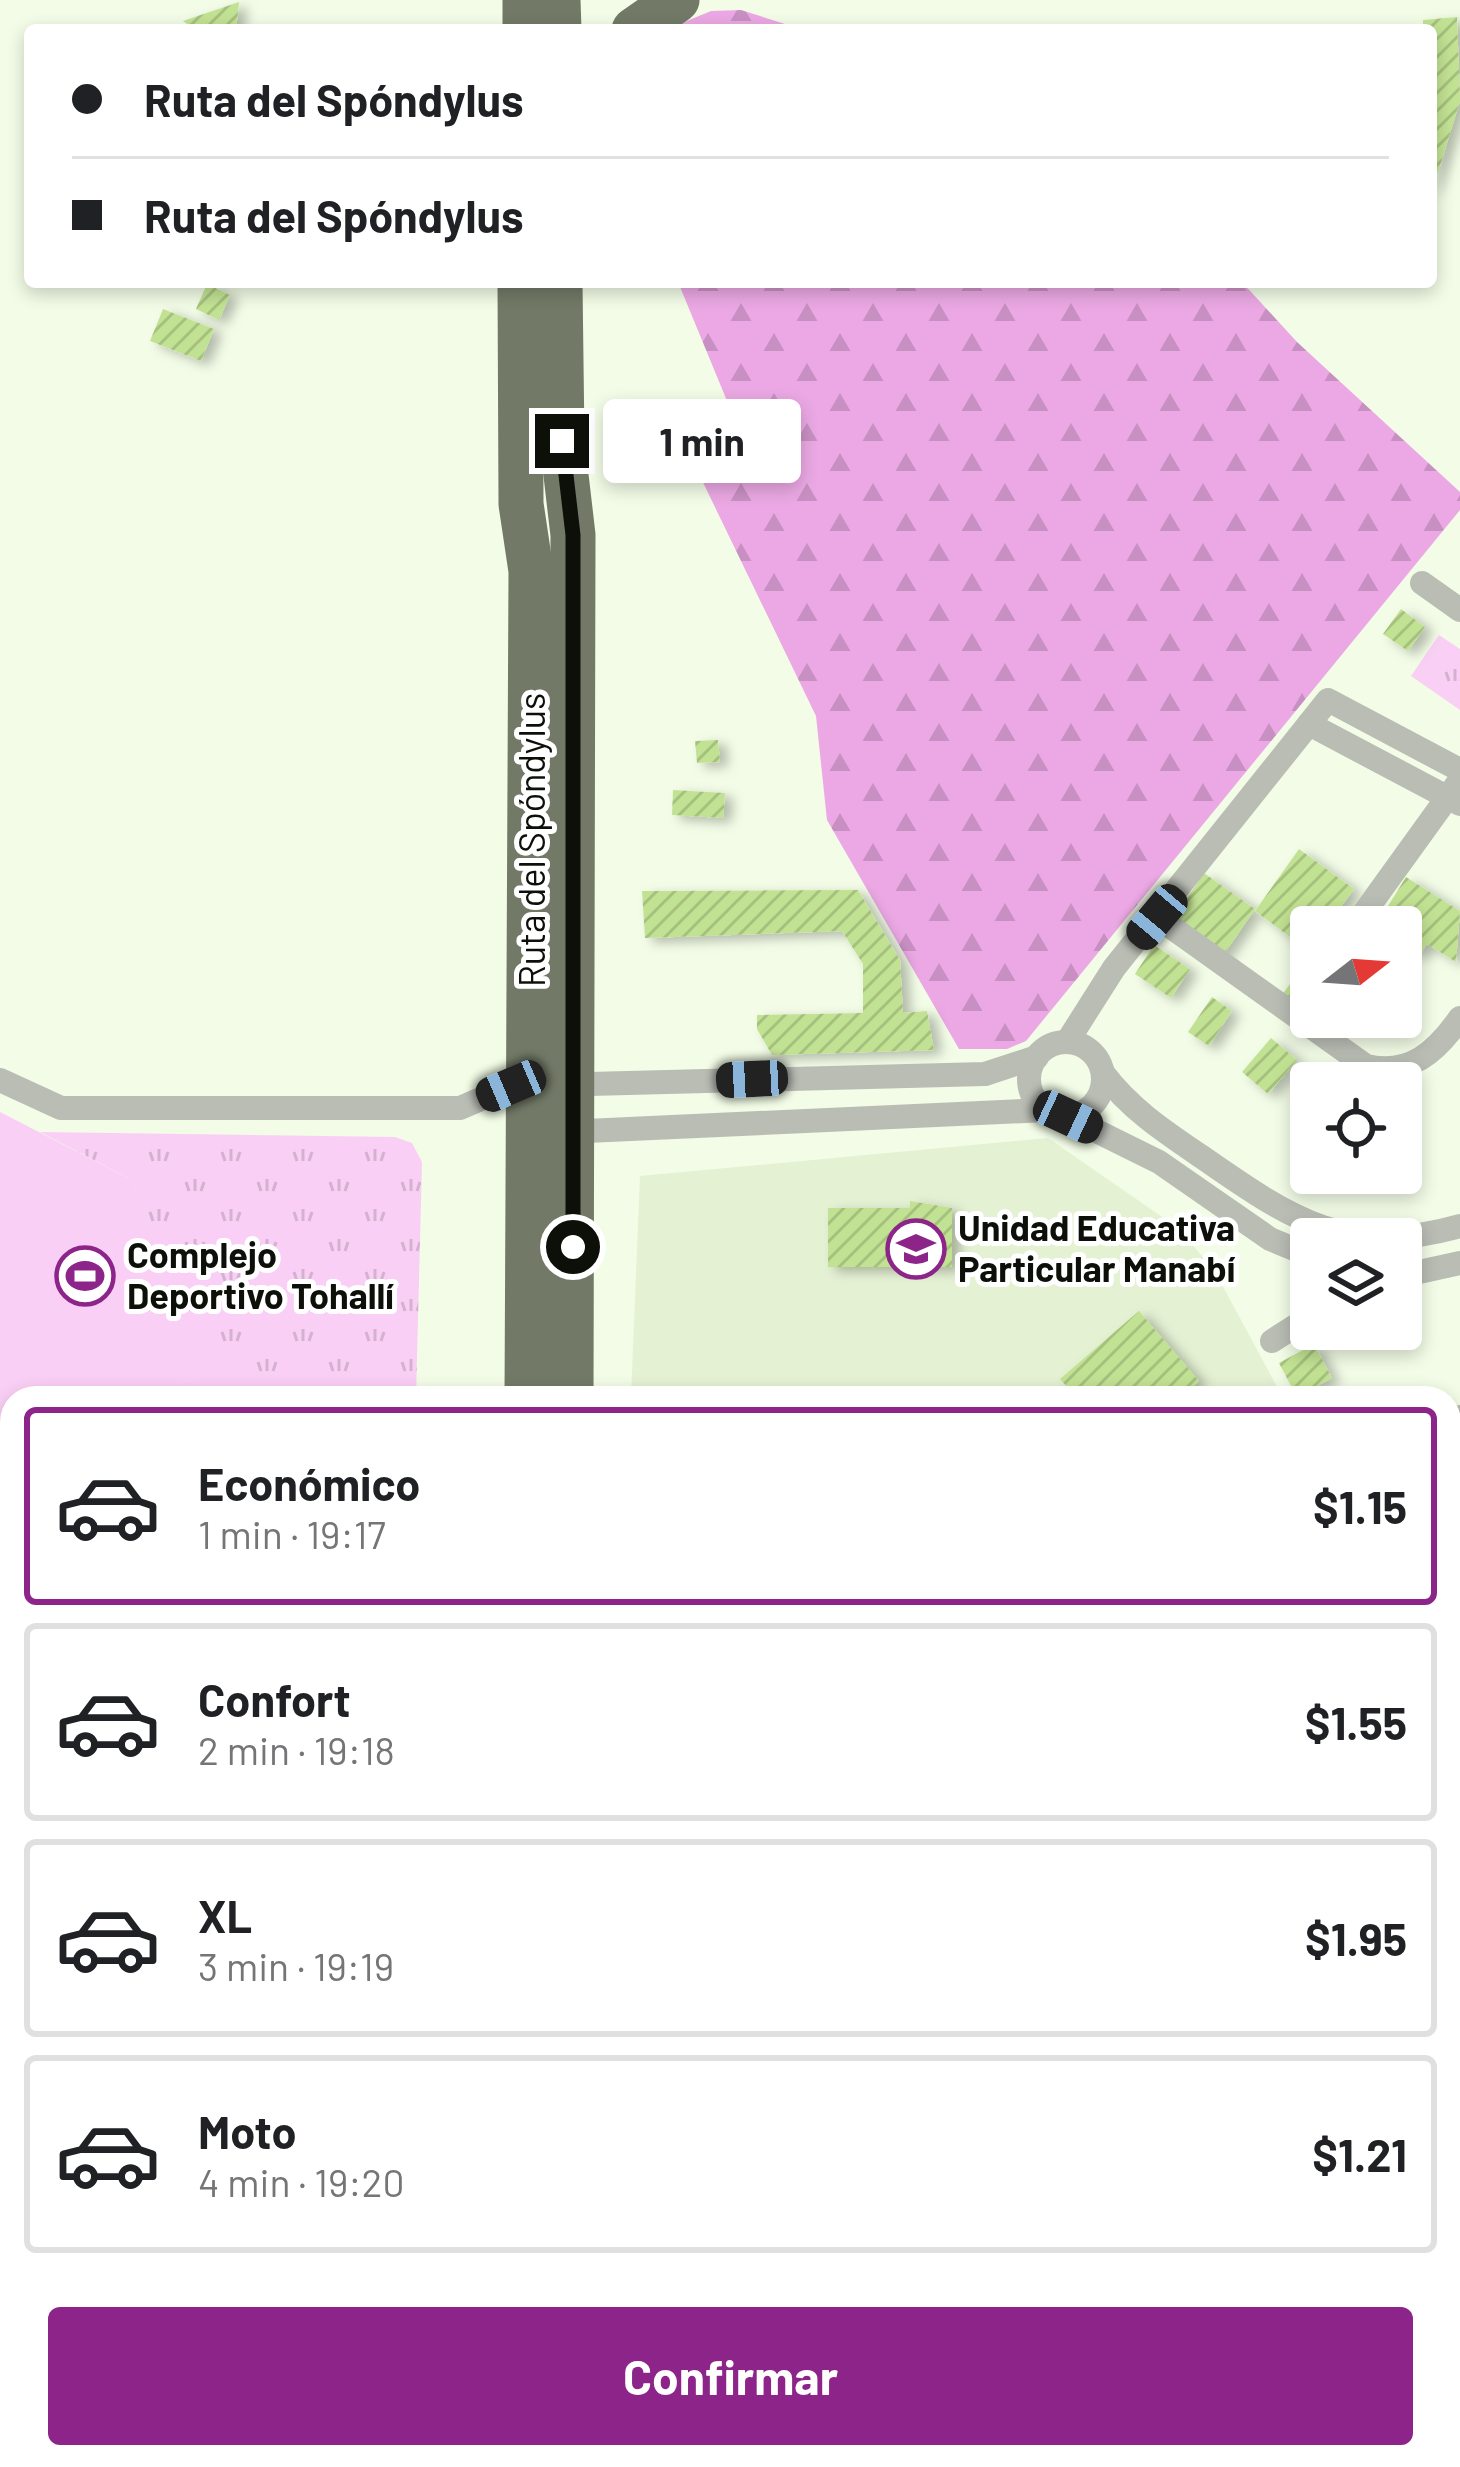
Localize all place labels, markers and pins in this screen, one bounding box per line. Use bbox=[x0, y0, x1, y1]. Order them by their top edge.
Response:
place label: Unidad Educativa Particular Manabí bbox=[958, 1205, 1236, 1289]
school or university icon: Unidad Educativa Particular Manabí bbox=[885, 1218, 947, 1280]
place label: Complejo Deportivo Tohallí bbox=[127, 1232, 394, 1316]
sports icon: Complejo Deportivo Tohallí bbox=[54, 1245, 116, 1307]

